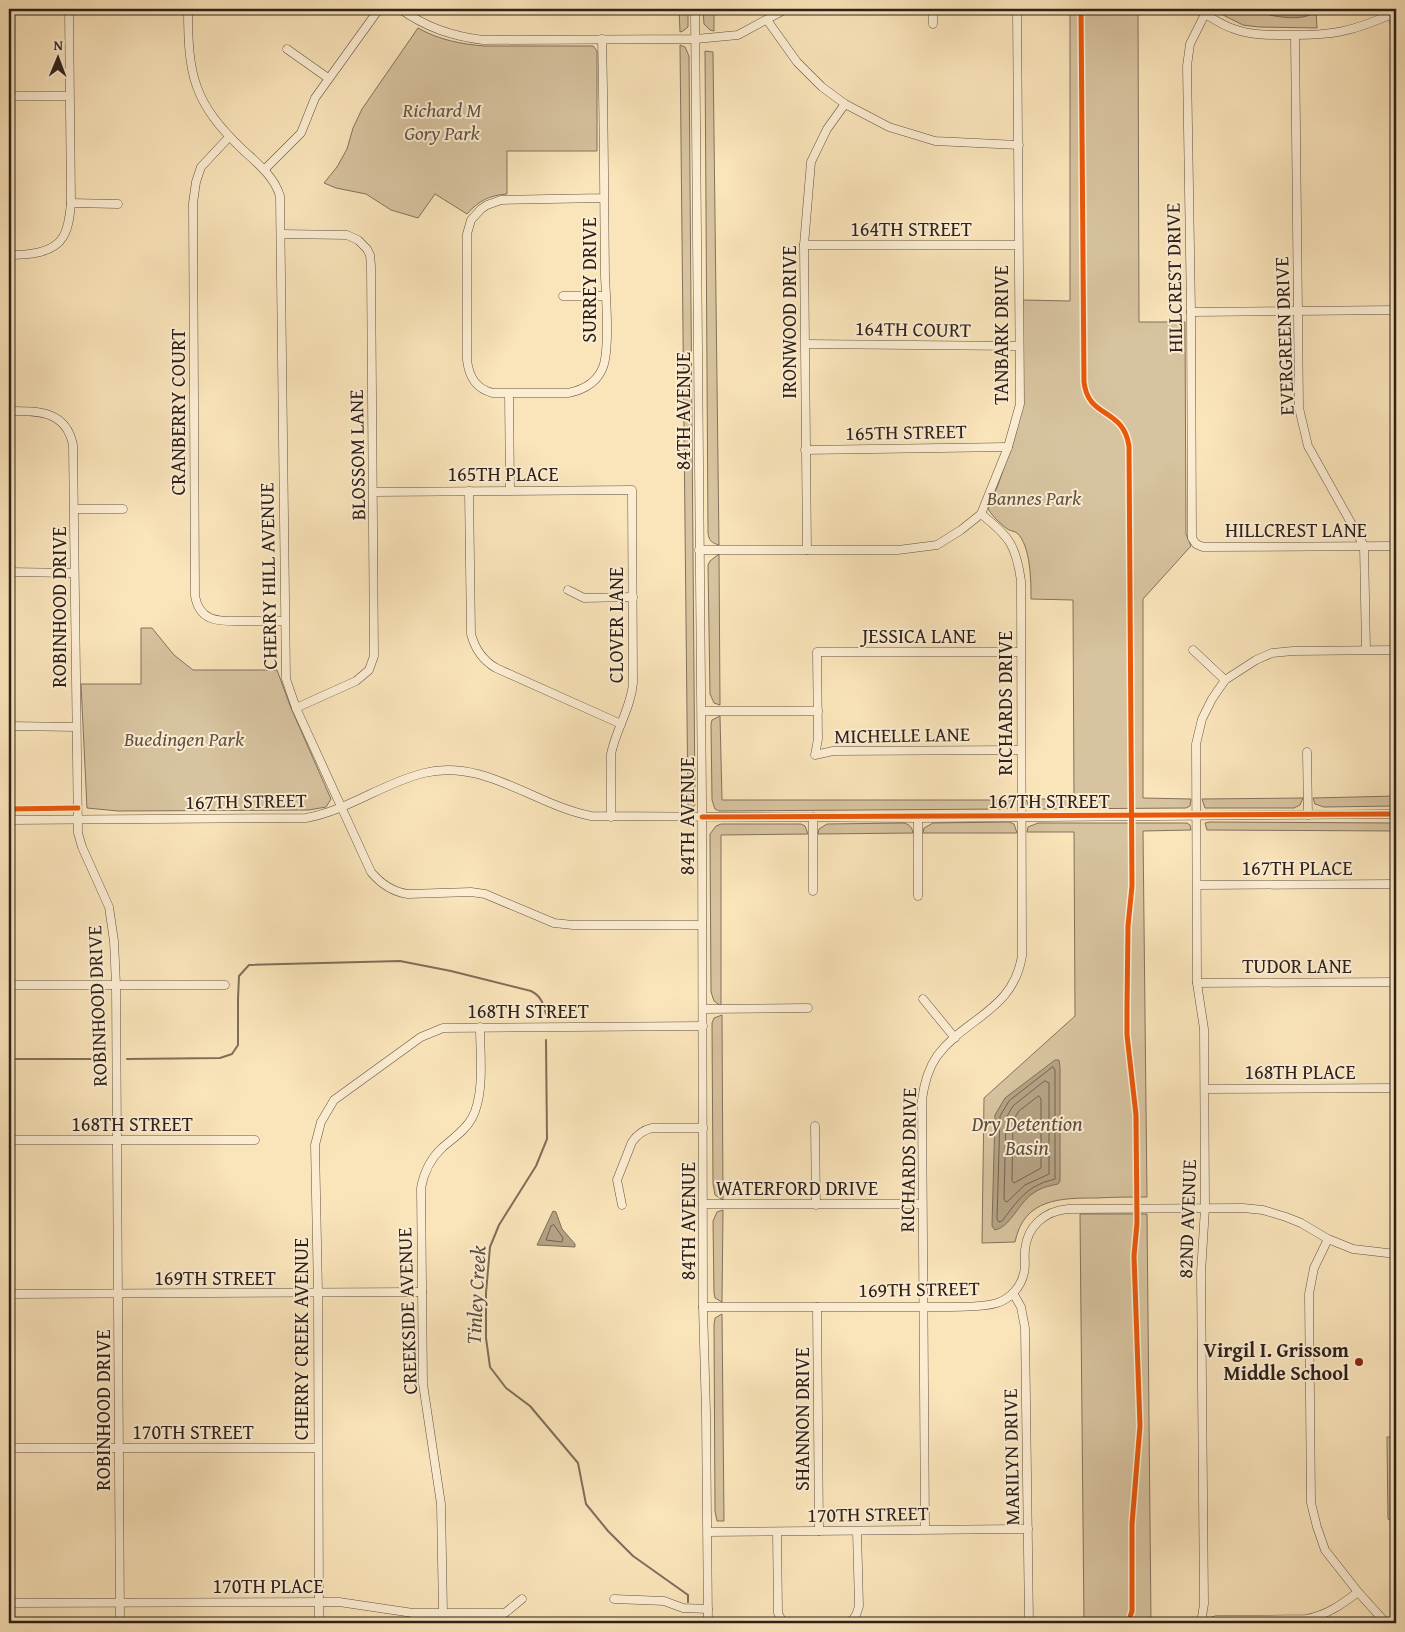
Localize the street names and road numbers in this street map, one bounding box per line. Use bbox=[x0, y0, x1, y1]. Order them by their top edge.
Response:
street label: HILLCREST DRIVE bbox=[1158, 203, 1189, 353]
street label: 164TH STREET bbox=[850, 214, 972, 243]
street label: SURREY DRIVE bbox=[574, 217, 603, 343]
street label: IRONWOOD DRIVE bbox=[774, 245, 803, 399]
street label: EVERGREEN DRIVE bbox=[1266, 256, 1301, 416]
street label: TANBARK DRIVE bbox=[986, 265, 1015, 405]
street label: 164TH COURT bbox=[855, 313, 971, 344]
street label: CRANBERRY COURT bbox=[163, 328, 192, 496]
street label: 84TH AVENUE bbox=[668, 352, 697, 470]
street label: BLOSSOM LANE bbox=[341, 389, 372, 521]
street label: 165TH STREET bbox=[845, 416, 967, 447]
street label: 165TH PLACE bbox=[447, 459, 559, 488]
street label: CHERRY HILL AVENUE bbox=[251, 482, 284, 670]
street label: HILLCREST LANE bbox=[1225, 515, 1367, 544]
street label: ROBINHOOD DRIVE bbox=[44, 526, 73, 688]
street label: CLOVER LANE bbox=[601, 567, 630, 683]
street label: JESSICA LANE bbox=[859, 621, 976, 650]
street label: RICHARDS DRIVE bbox=[990, 631, 1019, 775]
street label: MICHELLE LANE bbox=[834, 719, 970, 750]
street label: 84TH AVENUE bbox=[672, 757, 701, 875]
street label: 167TH STREET bbox=[185, 785, 307, 816]
street label: 167TH STREET bbox=[988, 786, 1110, 815]
street label: 167TH PLACE bbox=[1241, 853, 1353, 882]
street label: ROBINHOOD DRIVE bbox=[79, 925, 114, 1087]
street label: TUDOR LANE bbox=[1242, 951, 1352, 980]
street label: 168TH STREET bbox=[467, 996, 589, 1025]
street label: 168TH PLACE bbox=[1244, 1057, 1356, 1086]
street label: RICHARDS DRIVE bbox=[892, 1087, 923, 1233]
street label: 168TH STREET bbox=[71, 1109, 193, 1138]
street label: 82ND AVENUE bbox=[1170, 1159, 1203, 1279]
street label: 84TH AVENUE bbox=[673, 1162, 702, 1280]
street label: WATERFORD DRIVE bbox=[716, 1173, 878, 1202]
street label: CREEKSIDE AVENUE bbox=[389, 1227, 424, 1395]
street label: CHERRY CREEK AVENUE bbox=[286, 1238, 315, 1440]
street label: 169TH STREET bbox=[154, 1263, 276, 1292]
street label: 169TH STREET bbox=[858, 1273, 980, 1304]
street label: ROBINHOOD DRIVE bbox=[88, 1329, 117, 1491]
street label: SHANNON DRIVE bbox=[787, 1347, 816, 1491]
street label: MARILYN DRIVE bbox=[995, 1388, 1026, 1526]
street label: 170TH STREET bbox=[132, 1417, 254, 1446]
street label: 170TH STREET bbox=[807, 1498, 929, 1529]
street label: 170TH PLACE bbox=[212, 1571, 324, 1600]

